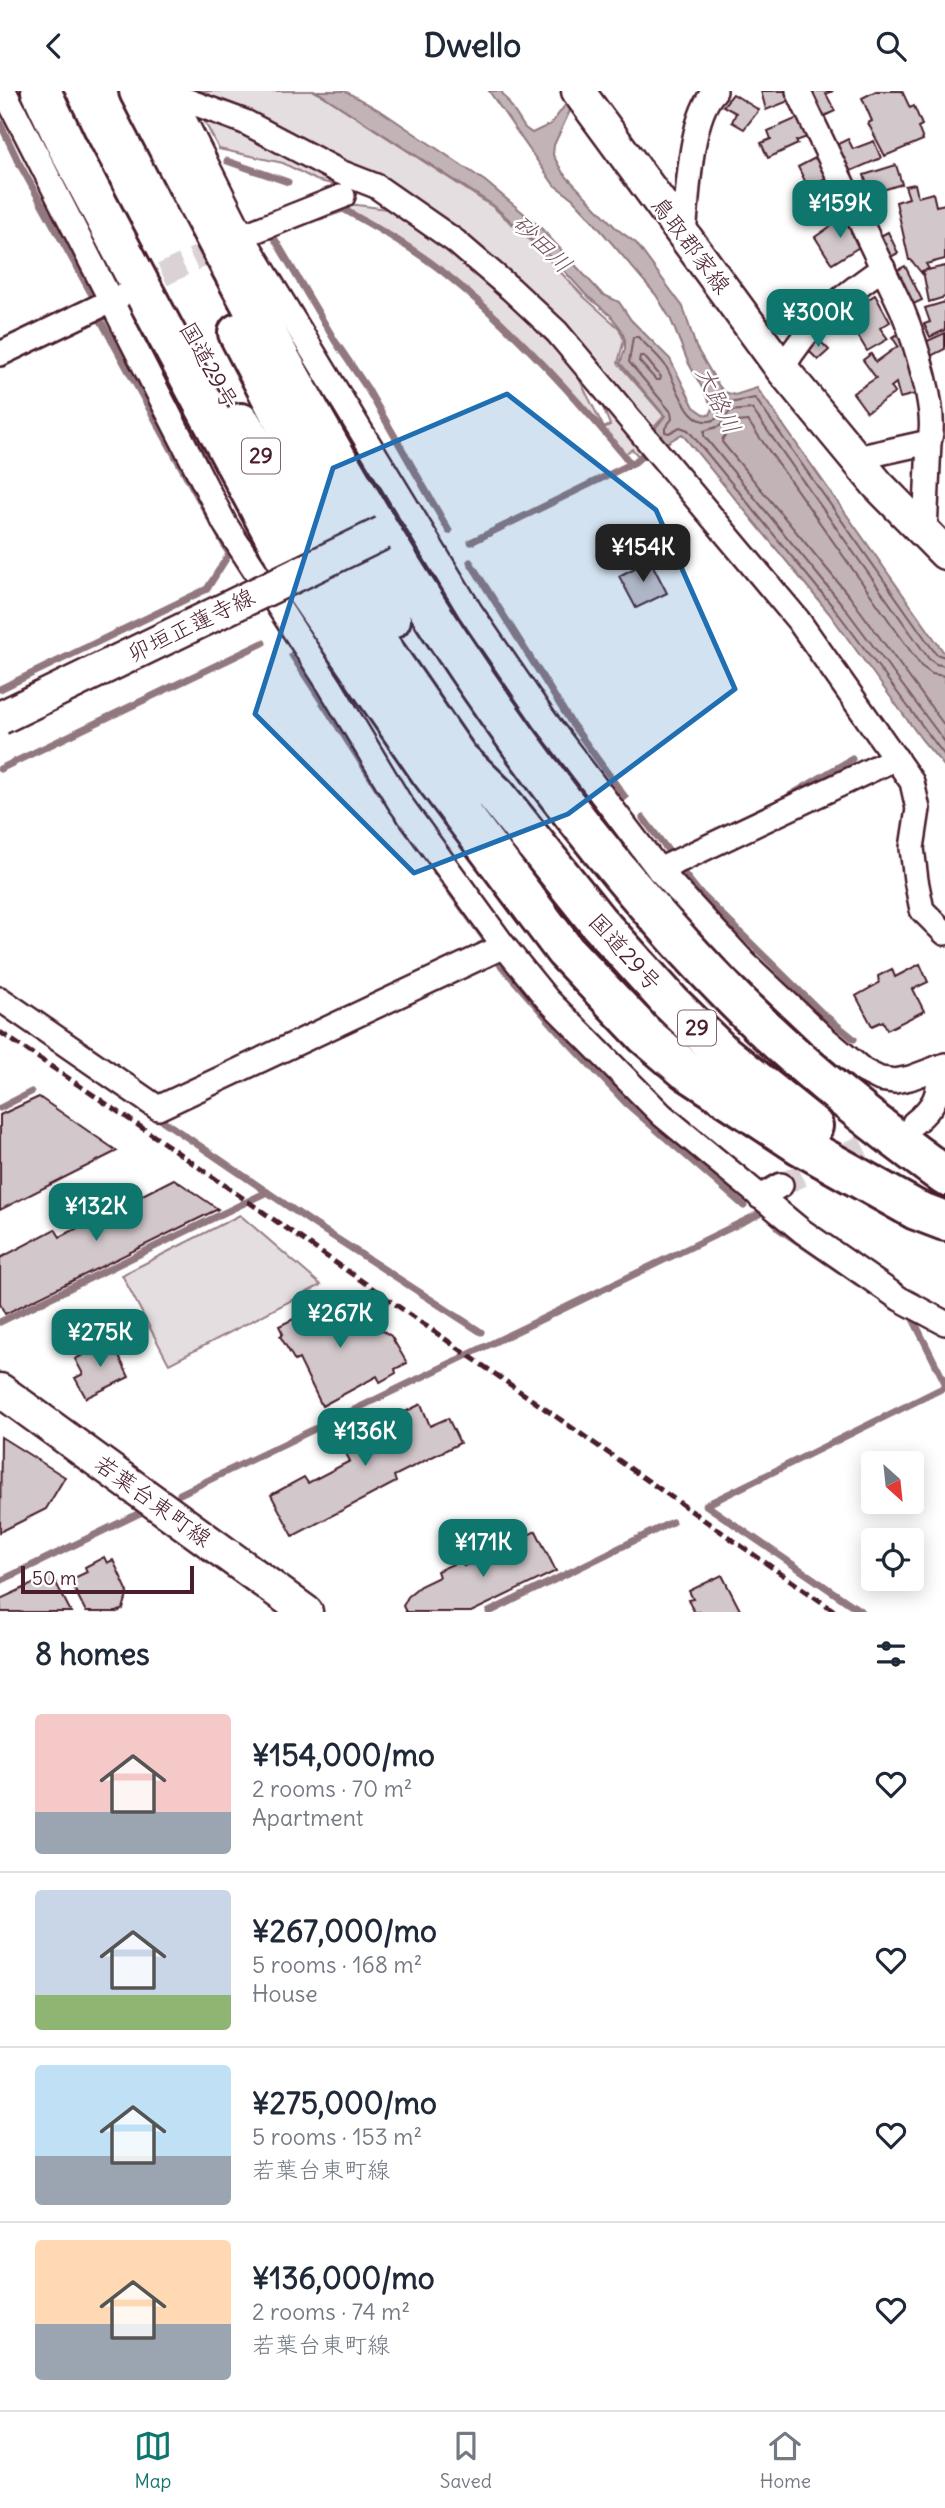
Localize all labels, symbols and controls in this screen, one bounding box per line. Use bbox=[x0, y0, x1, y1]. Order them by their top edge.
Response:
text: Dwello bbox=[424, 25, 521, 66]
icon: back bbox=[35, 27, 73, 65]
icon: search bbox=[872, 27, 910, 65]
pin: ¥159K bbox=[791, 181, 889, 240]
text: ¥159K bbox=[808, 188, 872, 217]
street label: 鳥取郡家線 bbox=[645, 190, 738, 299]
water label: 砂田川 bbox=[506, 207, 579, 279]
pin: ¥300K bbox=[769, 289, 867, 349]
text: ¥300K bbox=[782, 297, 854, 326]
street label: 国道29号 bbox=[174, 316, 245, 413]
water label: 大路川 bbox=[690, 361, 748, 438]
road number: 29 bbox=[242, 439, 280, 473]
pin: ¥154K bbox=[594, 525, 692, 584]
text: ¥154K bbox=[611, 532, 675, 561]
street label: 卯垣正蓮寺線 bbox=[122, 581, 259, 668]
street label: 国道29号 bbox=[583, 907, 668, 997]
road number: 29 bbox=[678, 1011, 716, 1045]
pin: ¥132K bbox=[47, 1183, 145, 1243]
text: ¥132K bbox=[65, 1191, 127, 1220]
pin: ¥267K bbox=[291, 1291, 389, 1350]
text: ¥267K bbox=[308, 1298, 372, 1327]
pin: ¥275K bbox=[51, 1309, 149, 1369]
text: ¥275K bbox=[68, 1317, 132, 1346]
pin: ¥136K bbox=[316, 1409, 414, 1468]
text: ¥136K bbox=[333, 1416, 397, 1445]
street label: 若葉台東町線 bbox=[89, 1448, 218, 1553]
north arrow bbox=[861, 1451, 924, 1514]
map controls bbox=[861, 1451, 924, 1591]
pin: ¥171K bbox=[434, 1519, 532, 1579]
text: ¥171K bbox=[454, 1527, 512, 1556]
button: locate bbox=[861, 1528, 924, 1591]
scale bar bbox=[21, 1563, 194, 1595]
text: 50 m bbox=[32, 1566, 77, 1590]
text: 8 homes bbox=[35, 1635, 150, 1673]
icon: filters bbox=[872, 1635, 910, 1673]
text: ¥154,000/mo bbox=[252, 1736, 435, 1774]
icon: home bbox=[91, 1742, 175, 1826]
icon: heart bbox=[872, 1765, 910, 1803]
text: 2 rooms · 70 m² bbox=[252, 1774, 412, 1803]
text: Apartment bbox=[252, 1803, 364, 1832]
text: ¥267,000/mo bbox=[252, 1912, 437, 1950]
icon: home bbox=[91, 1918, 175, 2002]
icon: heart bbox=[872, 1941, 910, 1979]
text: 5 rooms · 168 m² bbox=[252, 1950, 422, 1979]
text: House bbox=[252, 1979, 318, 2008]
text: ¥275,000/mo bbox=[252, 2084, 437, 2122]
icon: home bbox=[91, 2093, 175, 2177]
icon: heart bbox=[872, 2116, 910, 2154]
text: 5 rooms · 153 m² bbox=[252, 2122, 422, 2151]
text: 若葉台東町線 bbox=[252, 2155, 390, 2184]
text: ¥136,000/mo bbox=[252, 2259, 435, 2297]
icon: home bbox=[91, 2268, 175, 2352]
icon: heart bbox=[872, 2291, 910, 2329]
text: 2 rooms · 74 m² bbox=[252, 2297, 410, 2326]
text: 若葉台東町線 bbox=[252, 2330, 390, 2359]
tab: Map bbox=[134, 2427, 172, 2493]
tab: Saved bbox=[440, 2427, 492, 2493]
tab: Home bbox=[760, 2427, 811, 2493]

